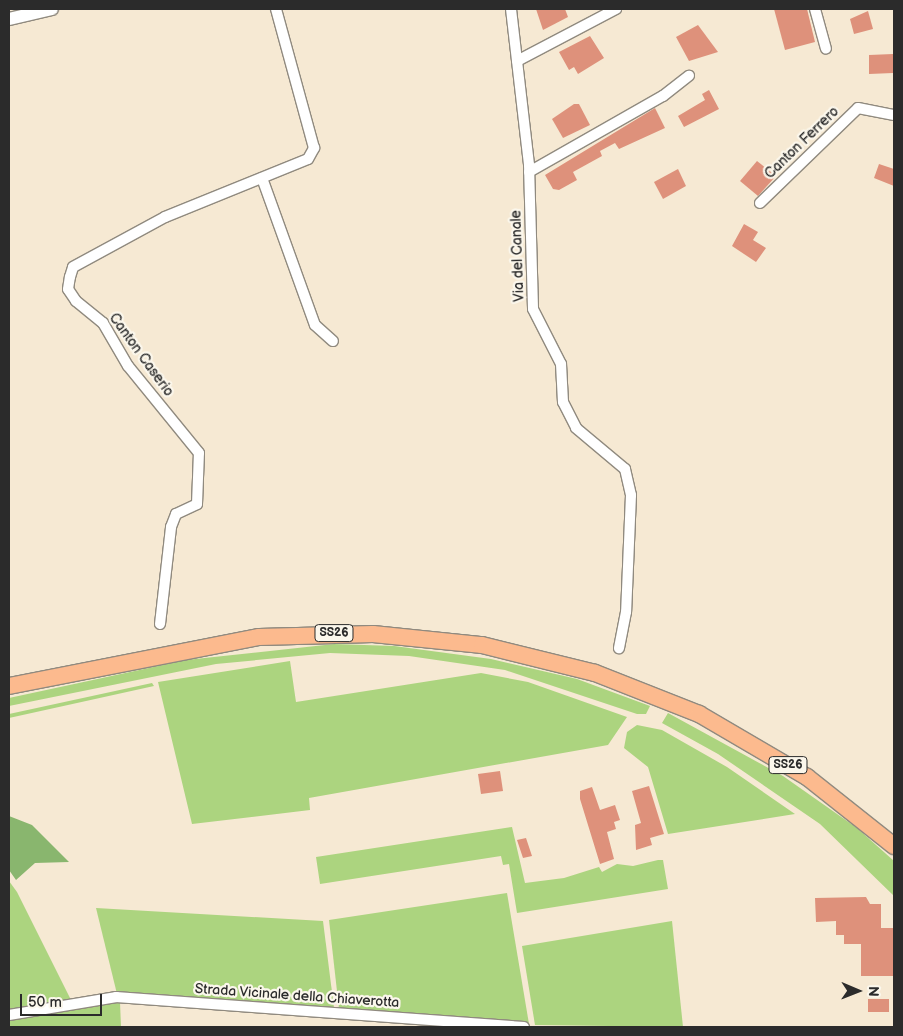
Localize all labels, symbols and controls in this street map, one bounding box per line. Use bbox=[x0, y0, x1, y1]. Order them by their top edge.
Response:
street label: Canton Ferrero bbox=[762, 103, 842, 183]
street label: Via del Canale bbox=[508, 210, 528, 302]
street label: Canton Caserio bbox=[105, 310, 177, 400]
road number: SS26 bbox=[314, 624, 354, 642]
road number: SS26 bbox=[768, 756, 808, 774]
north arrow bbox=[833, 966, 883, 1016]
street label: Strada Vicinale della Chiaverotta bbox=[194, 980, 400, 1012]
scale bar bbox=[22, 984, 105, 1016]
text: N bbox=[865, 986, 882, 997]
text: 50 m bbox=[28, 993, 62, 1012]

